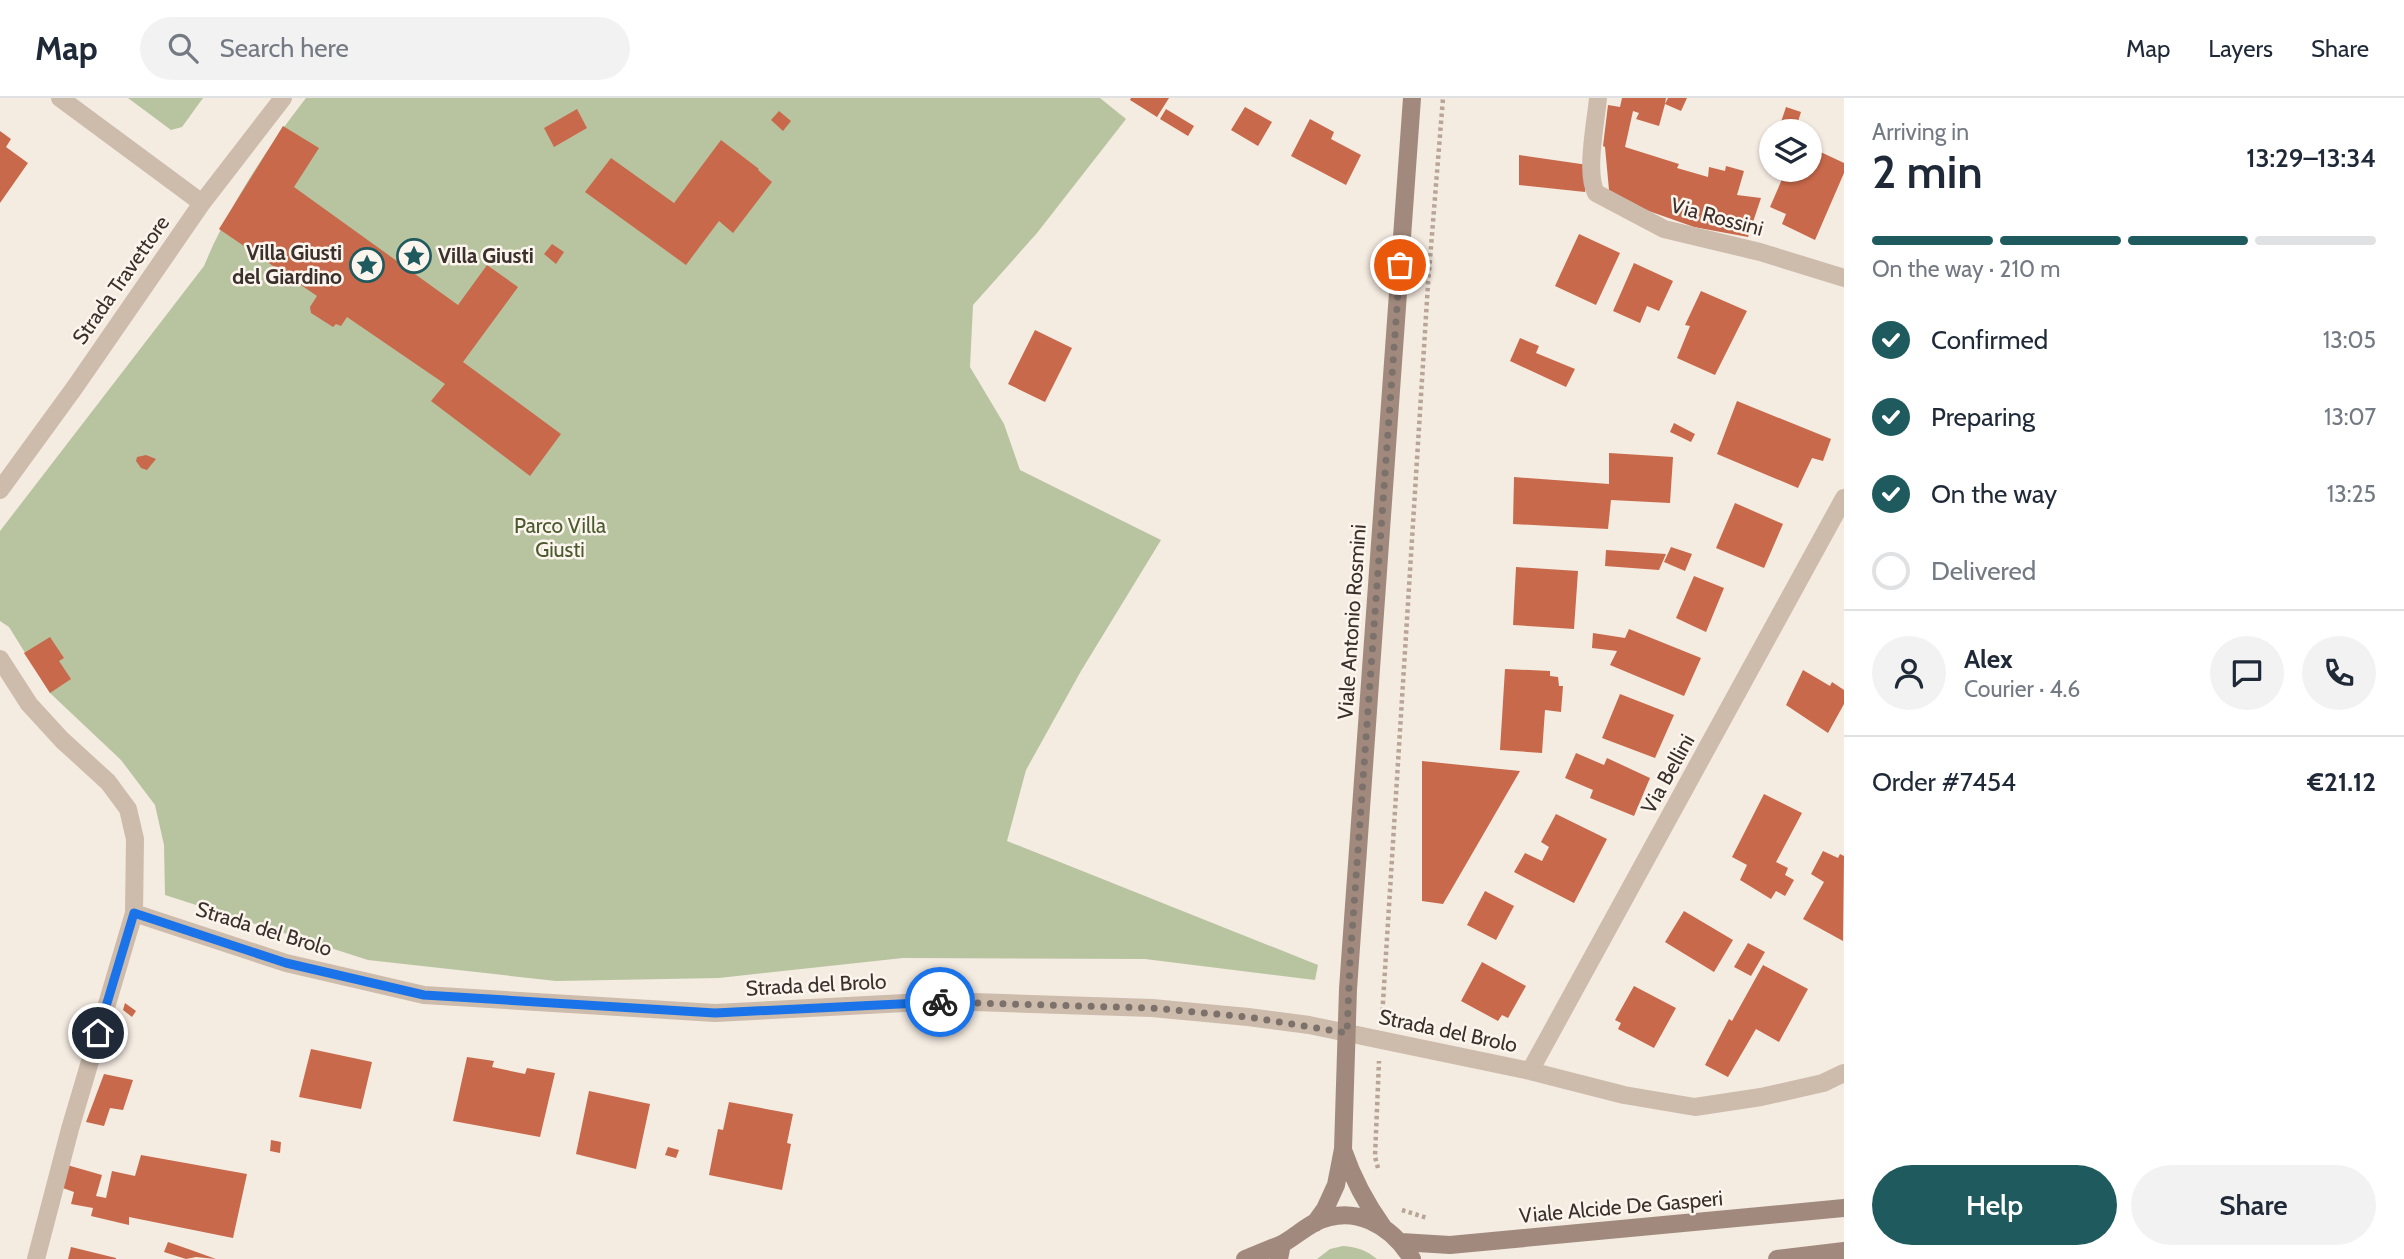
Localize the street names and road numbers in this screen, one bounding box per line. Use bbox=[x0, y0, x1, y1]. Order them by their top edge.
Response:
street label: Via Rossini bbox=[1668, 192, 1766, 241]
street label: Strada Travettore bbox=[67, 210, 174, 349]
street label: Viale Antonio Rosmini bbox=[1332, 523, 1371, 720]
street label: Via Bellini bbox=[1636, 730, 1700, 818]
street label: Strada del Brolo bbox=[193, 896, 335, 961]
street label: Strada del Brolo bbox=[745, 968, 887, 1001]
street label: Strada del Brolo bbox=[1377, 1004, 1520, 1057]
street label: Viale Alcide De Gasperi bbox=[1518, 1185, 1724, 1228]

